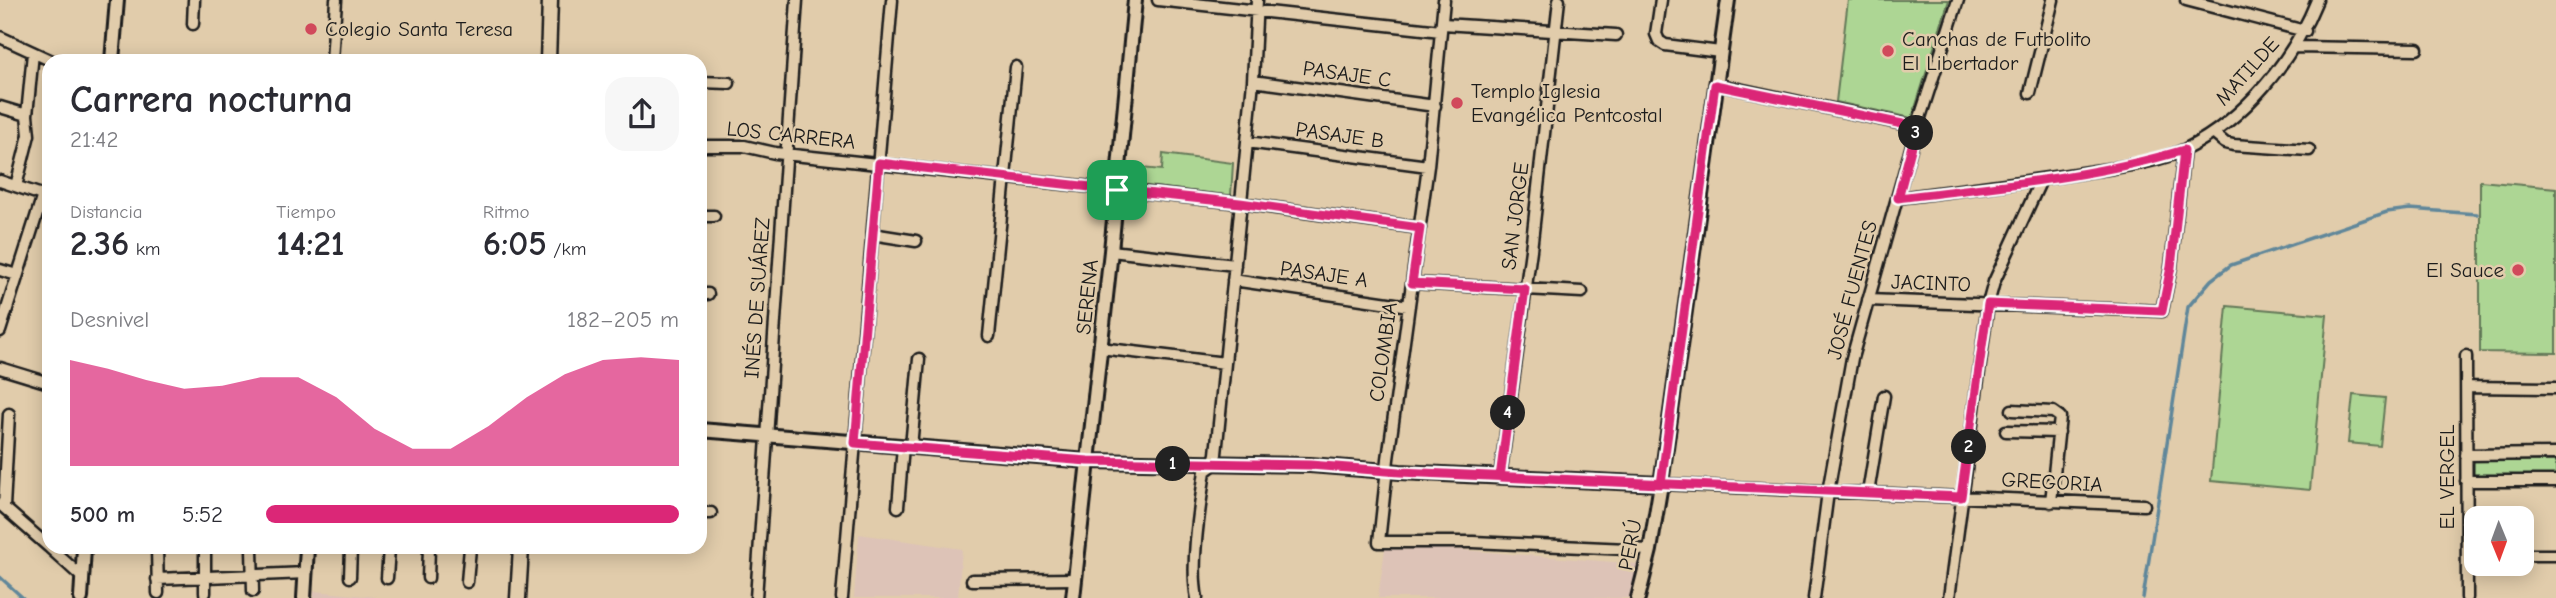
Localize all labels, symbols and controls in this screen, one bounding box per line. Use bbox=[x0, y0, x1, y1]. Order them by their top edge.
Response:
place label: Colegio Santa Teresa bbox=[325, 17, 513, 41]
marker: Colegio Santa Teresa bbox=[303, 21, 319, 37]
place label: Canchas de Futbolito El Libertador bbox=[1902, 27, 2091, 75]
street label: MATILDE bbox=[2210, 32, 2284, 110]
marker: Canchas de Futbolito El Libertador bbox=[1880, 43, 1896, 59]
street label: PASAJE C bbox=[1301, 56, 1393, 92]
button: share bbox=[605, 77, 679, 151]
text: Carrera nocturna bbox=[70, 78, 353, 122]
place label: Templo Iglesia Evangélica Pentcostal bbox=[1471, 79, 1663, 127]
marker: Templo Iglesia Evangélica Pentcostal bbox=[1449, 95, 1465, 111]
street label: LOS CARRERA bbox=[725, 116, 857, 154]
pin: 3 bbox=[1898, 116, 1934, 150]
street label: PASAJE B bbox=[1294, 117, 1386, 153]
text: 3 bbox=[1911, 121, 1920, 143]
text: 21:42 bbox=[70, 126, 118, 153]
pin bbox=[1087, 160, 1147, 220]
street label: SAN JORGE bbox=[1497, 161, 1533, 271]
icon: arrive bbox=[1098, 171, 1136, 209]
text: Distancia bbox=[70, 201, 143, 223]
text: Tiempo bbox=[276, 201, 336, 223]
text: Ritmo bbox=[483, 201, 530, 223]
street label: INÉS DE SUÁREZ bbox=[739, 217, 775, 379]
street label: JOSÉ FUENTES bbox=[1822, 218, 1882, 362]
text: 2.36 bbox=[70, 223, 129, 264]
text: 14:21 bbox=[276, 223, 345, 264]
text: 6:05 bbox=[483, 223, 547, 264]
text: km bbox=[129, 238, 161, 260]
text: /km bbox=[547, 238, 586, 260]
street label: PASAJE A bbox=[1279, 256, 1369, 292]
street label: SERENA bbox=[1071, 258, 1103, 336]
place label: El Sauce bbox=[2426, 258, 2504, 282]
marker: El Sauce bbox=[2510, 262, 2526, 278]
street label: JACINTO bbox=[1891, 270, 1971, 296]
street label: COLOMBIA bbox=[1364, 300, 1402, 404]
text: Desnivel bbox=[70, 306, 149, 333]
text: 182–205 m bbox=[567, 306, 679, 333]
pin: 4 bbox=[1490, 396, 1526, 430]
text: 4 bbox=[1503, 401, 1512, 423]
street label: EL VERGEL bbox=[2435, 424, 2459, 529]
pin: 2 bbox=[1952, 430, 1986, 464]
text: 2 bbox=[1964, 435, 1973, 457]
pin: 1 bbox=[1156, 447, 1190, 482]
text: 1 bbox=[1169, 452, 1176, 474]
street label: GREGORIA bbox=[2001, 467, 2103, 497]
text: 500 m bbox=[70, 501, 135, 528]
text: 5:52 bbox=[182, 501, 223, 528]
north arrow bbox=[2464, 506, 2534, 576]
map controls bbox=[2464, 506, 2534, 576]
street label: PERÚ bbox=[1613, 517, 1647, 573]

